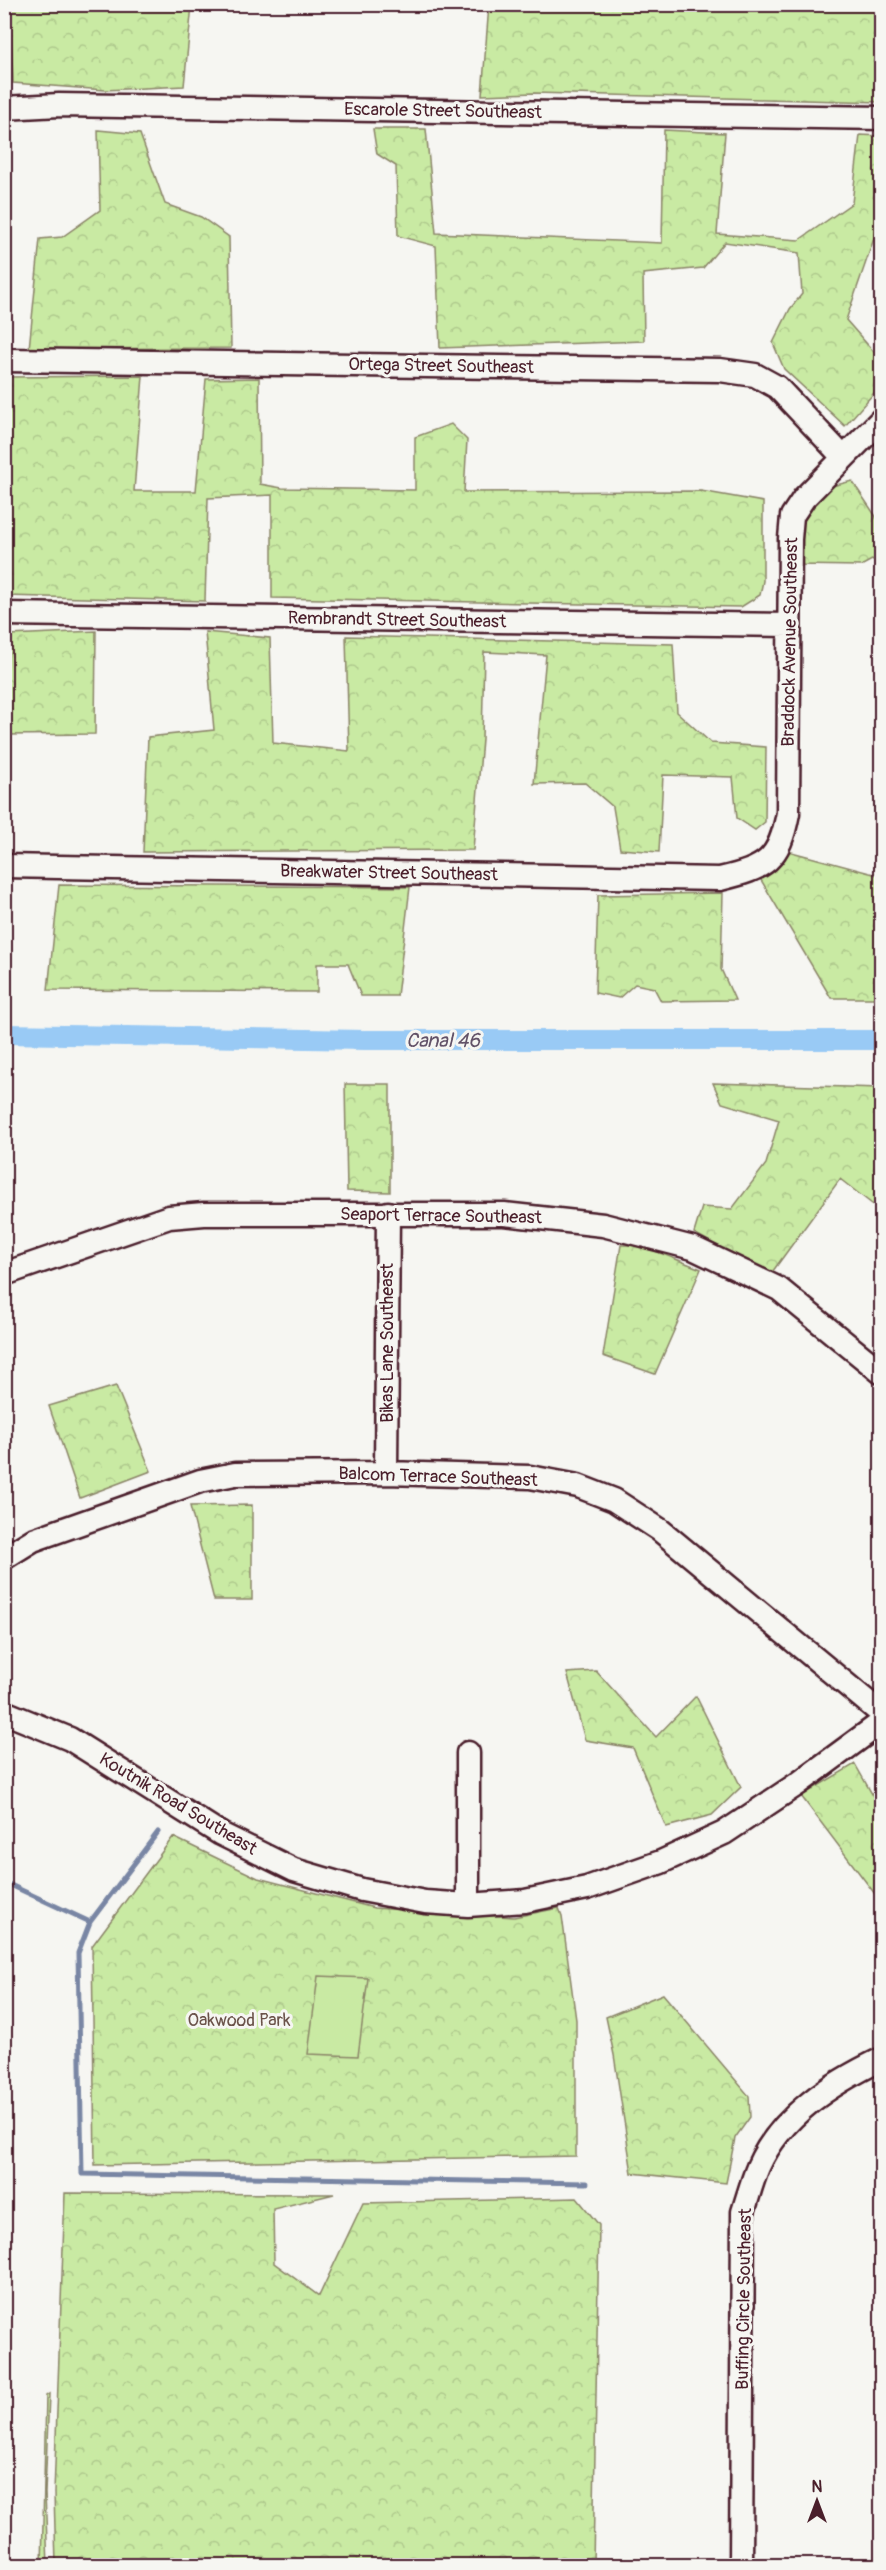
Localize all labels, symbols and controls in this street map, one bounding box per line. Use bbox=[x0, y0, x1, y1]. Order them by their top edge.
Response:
street label: Escarole Street Southeast bbox=[344, 98, 543, 124]
street label: Ortega Street Southeast bbox=[348, 353, 535, 379]
street label: Braddock Avenue Southeast bbox=[777, 536, 803, 747]
street label: Rembrandt Street Southeast bbox=[288, 607, 507, 633]
street label: Breakwater Street Southeast bbox=[280, 860, 499, 886]
water label: Canal 46 bbox=[406, 1028, 481, 1053]
street label: Seaport Terrace Southeast bbox=[340, 1203, 543, 1229]
street label: Bikas Lane Southeast bbox=[376, 1262, 399, 1423]
street label: Balcom Terrace Southeast bbox=[338, 1462, 539, 1492]
street label: Koutnik Road Southeast bbox=[95, 1748, 262, 1861]
park label: Oakwood Park bbox=[187, 2009, 291, 2032]
street label: Buffing Circle Southeast bbox=[731, 2207, 757, 2390]
north arrow bbox=[787, 2471, 847, 2531]
text: N bbox=[812, 2477, 823, 2497]

